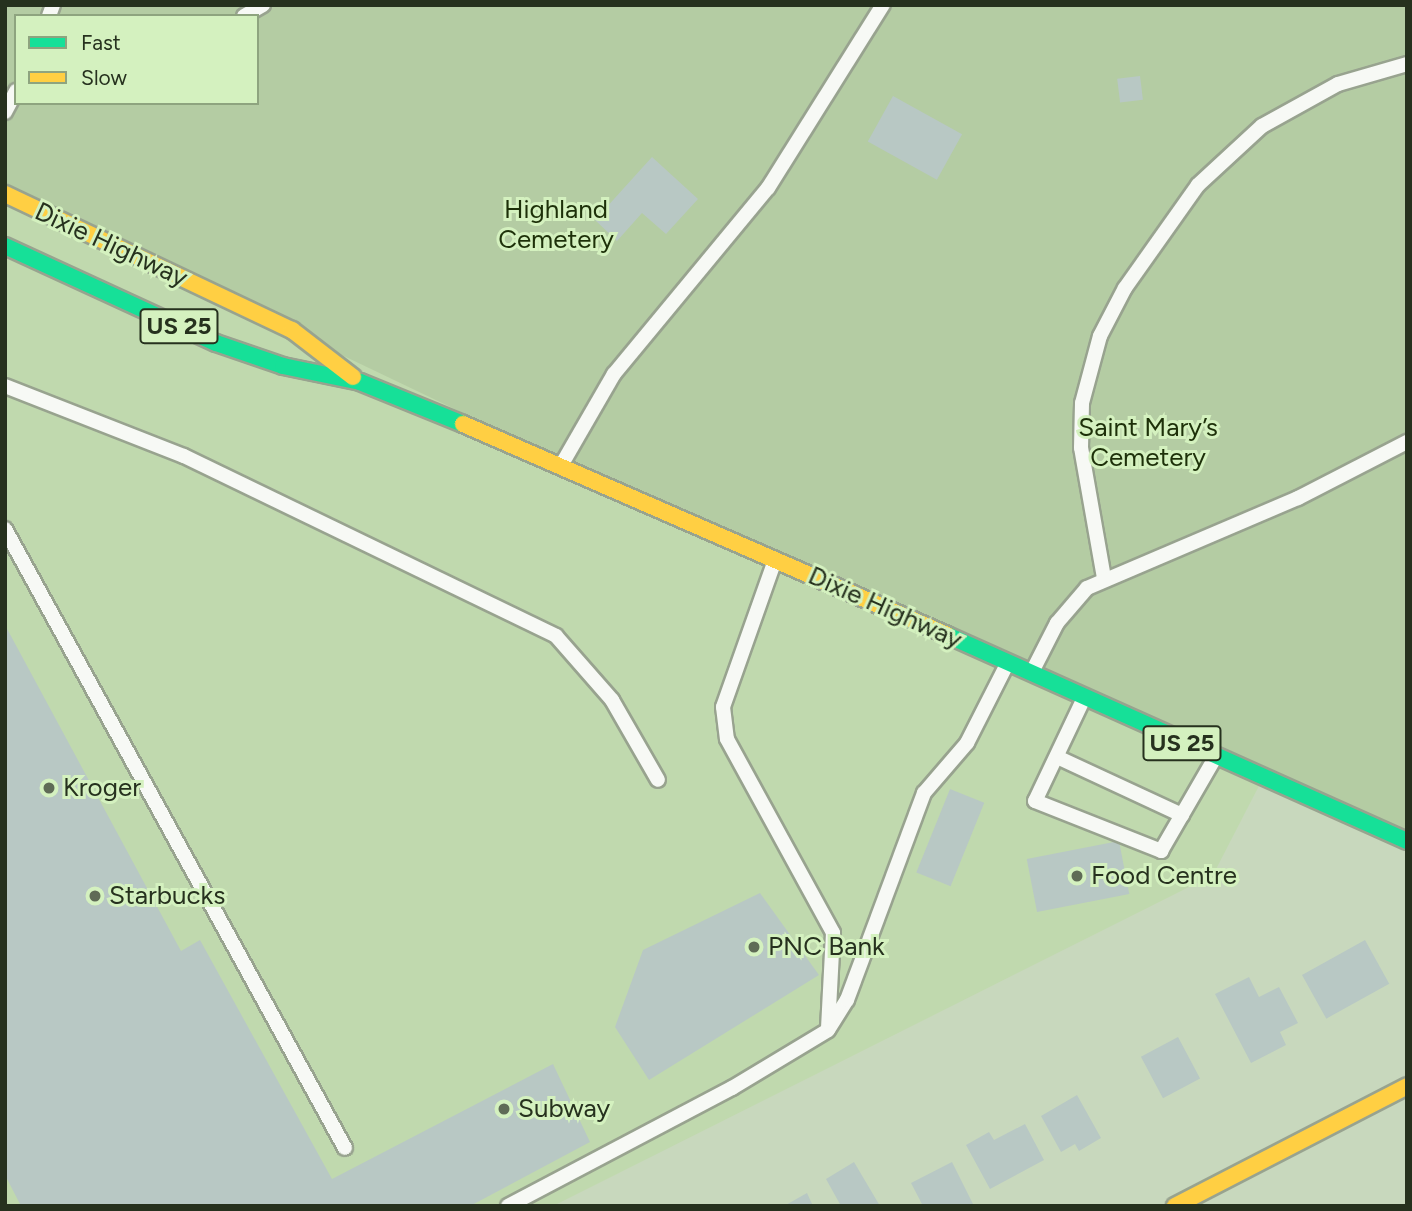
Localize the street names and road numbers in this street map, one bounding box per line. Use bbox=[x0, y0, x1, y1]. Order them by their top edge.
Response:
street label: Dixie Highway bbox=[30, 196, 192, 294]
road number: US 25 bbox=[139, 306, 219, 346]
street label: Dixie Highway bbox=[803, 560, 967, 656]
road number: US 25 bbox=[1142, 722, 1222, 764]

